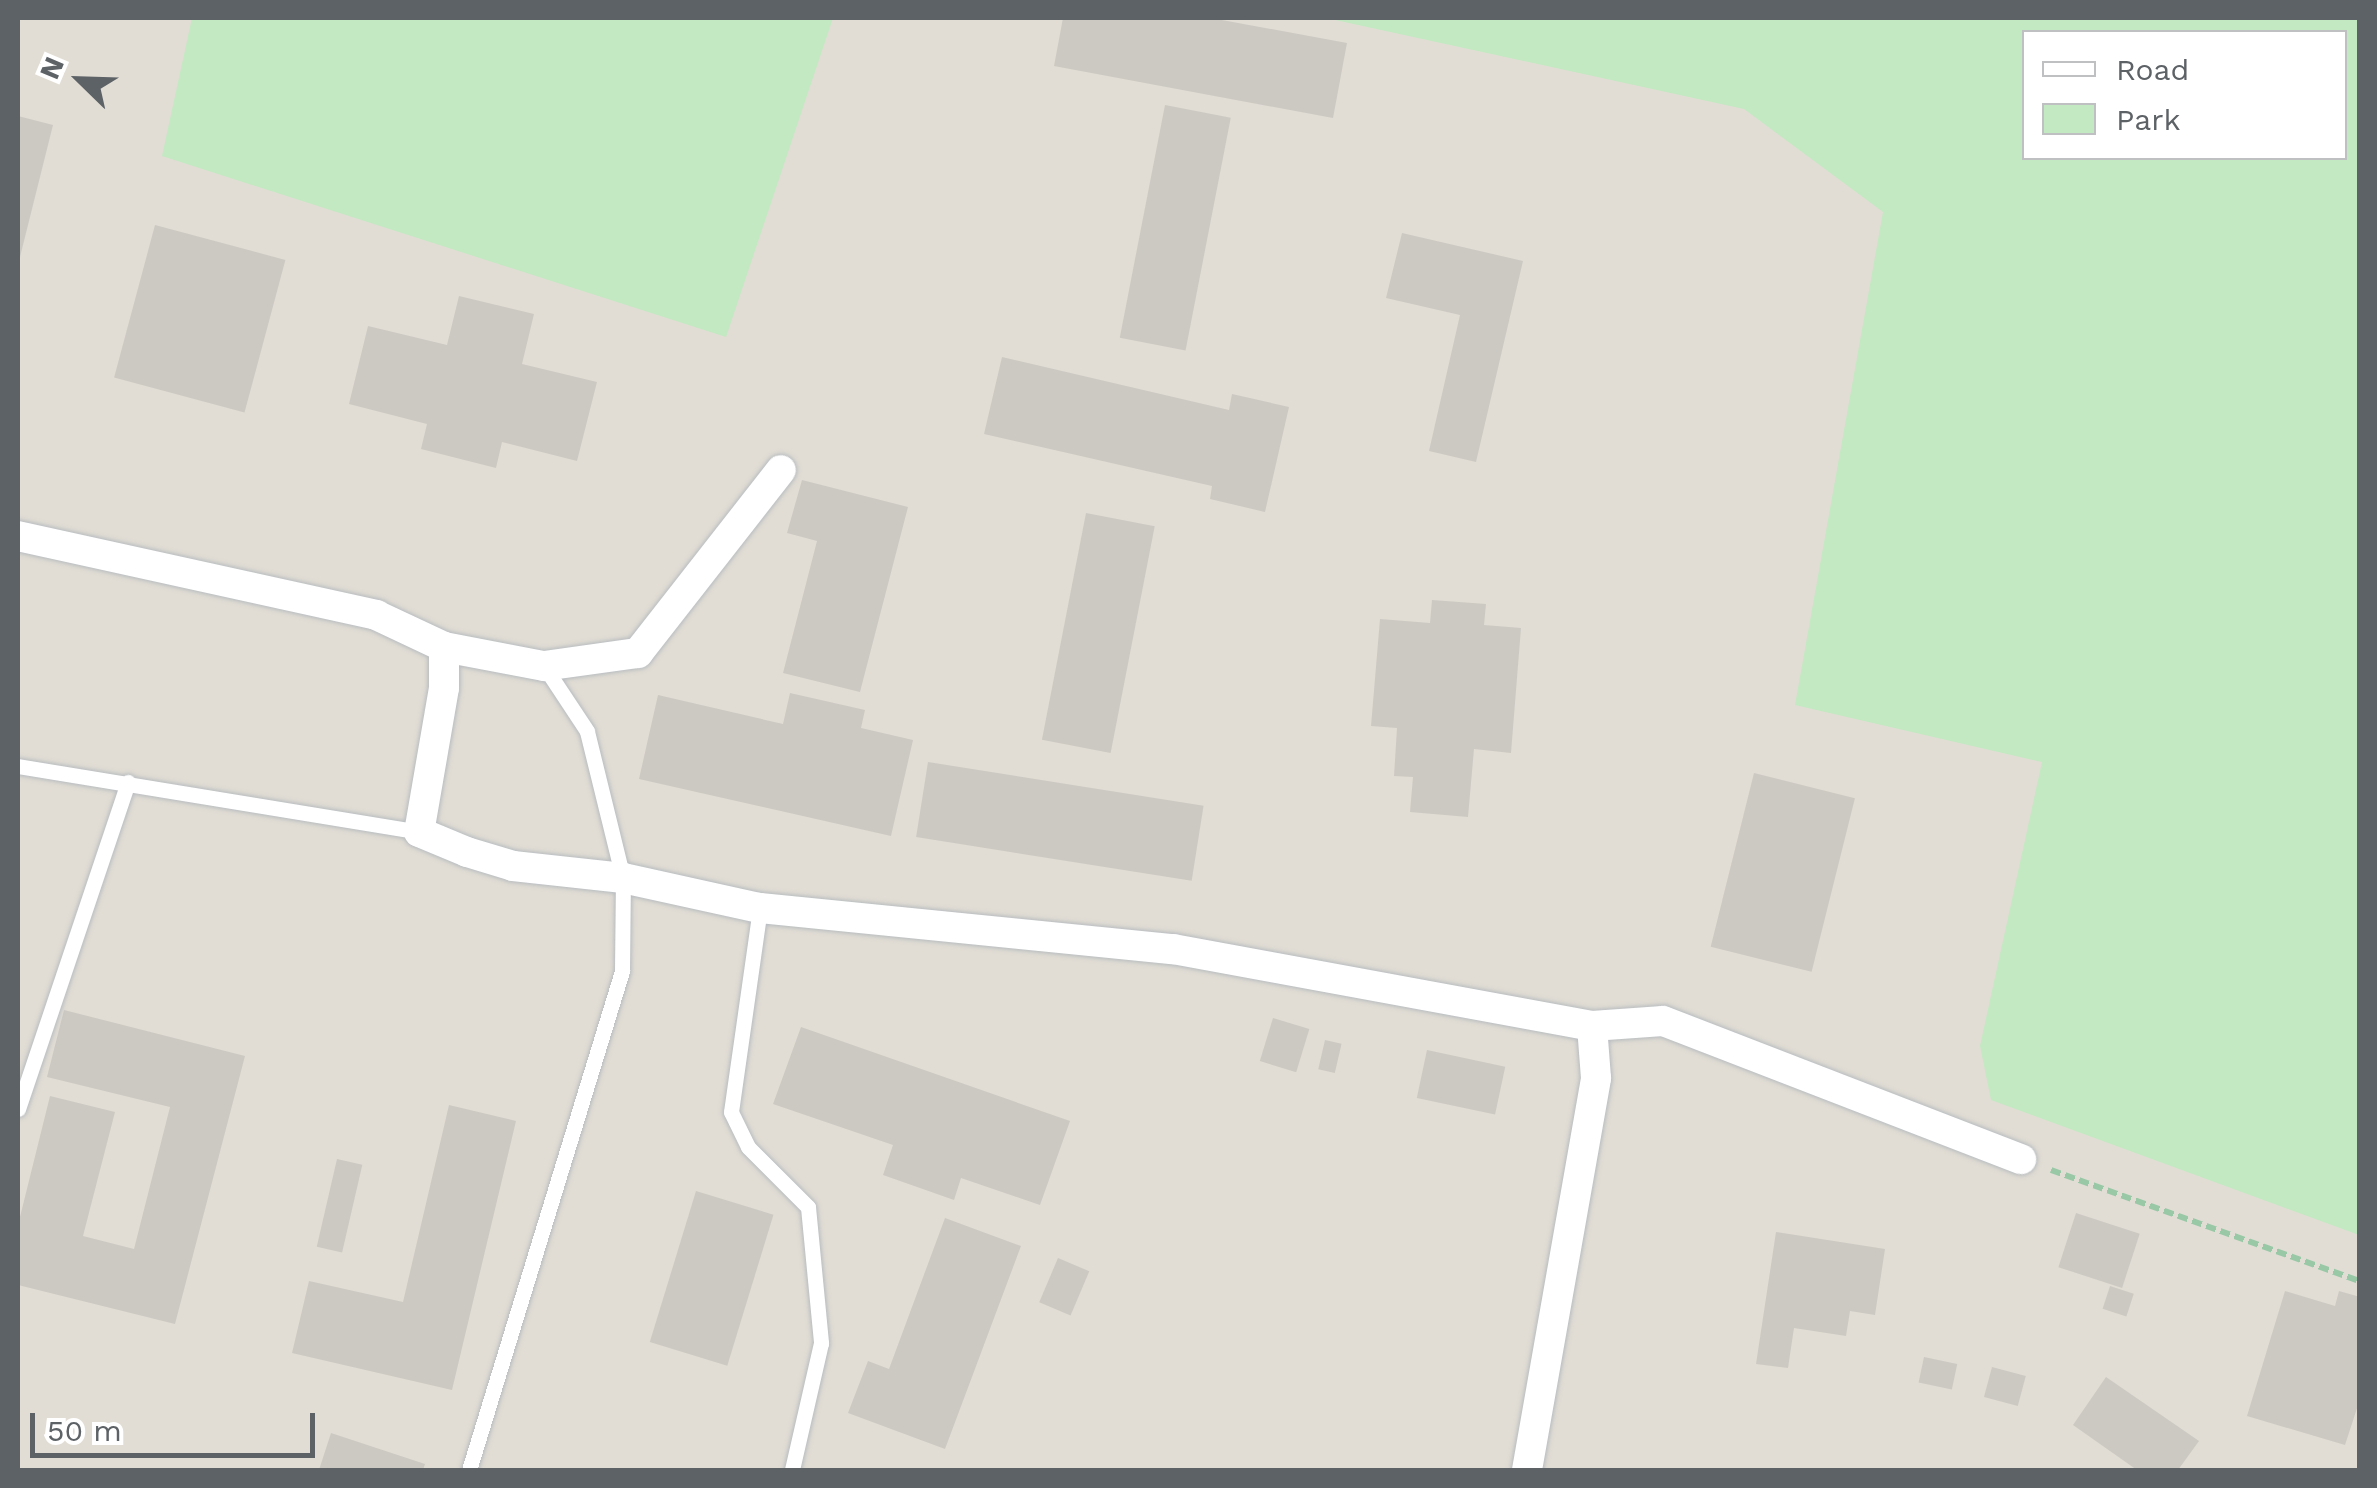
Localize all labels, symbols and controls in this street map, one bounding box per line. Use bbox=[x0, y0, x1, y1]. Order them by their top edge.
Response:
north arrow bbox=[30, 30, 130, 130]
legend bbox=[2022, 30, 2347, 160]
text: N bbox=[33, 52, 71, 84]
text: Road bbox=[2116, 52, 2189, 87]
text: Park bbox=[2116, 102, 2181, 137]
scale bar bbox=[35, 1393, 320, 1455]
text: 50 m bbox=[47, 1413, 122, 1448]

